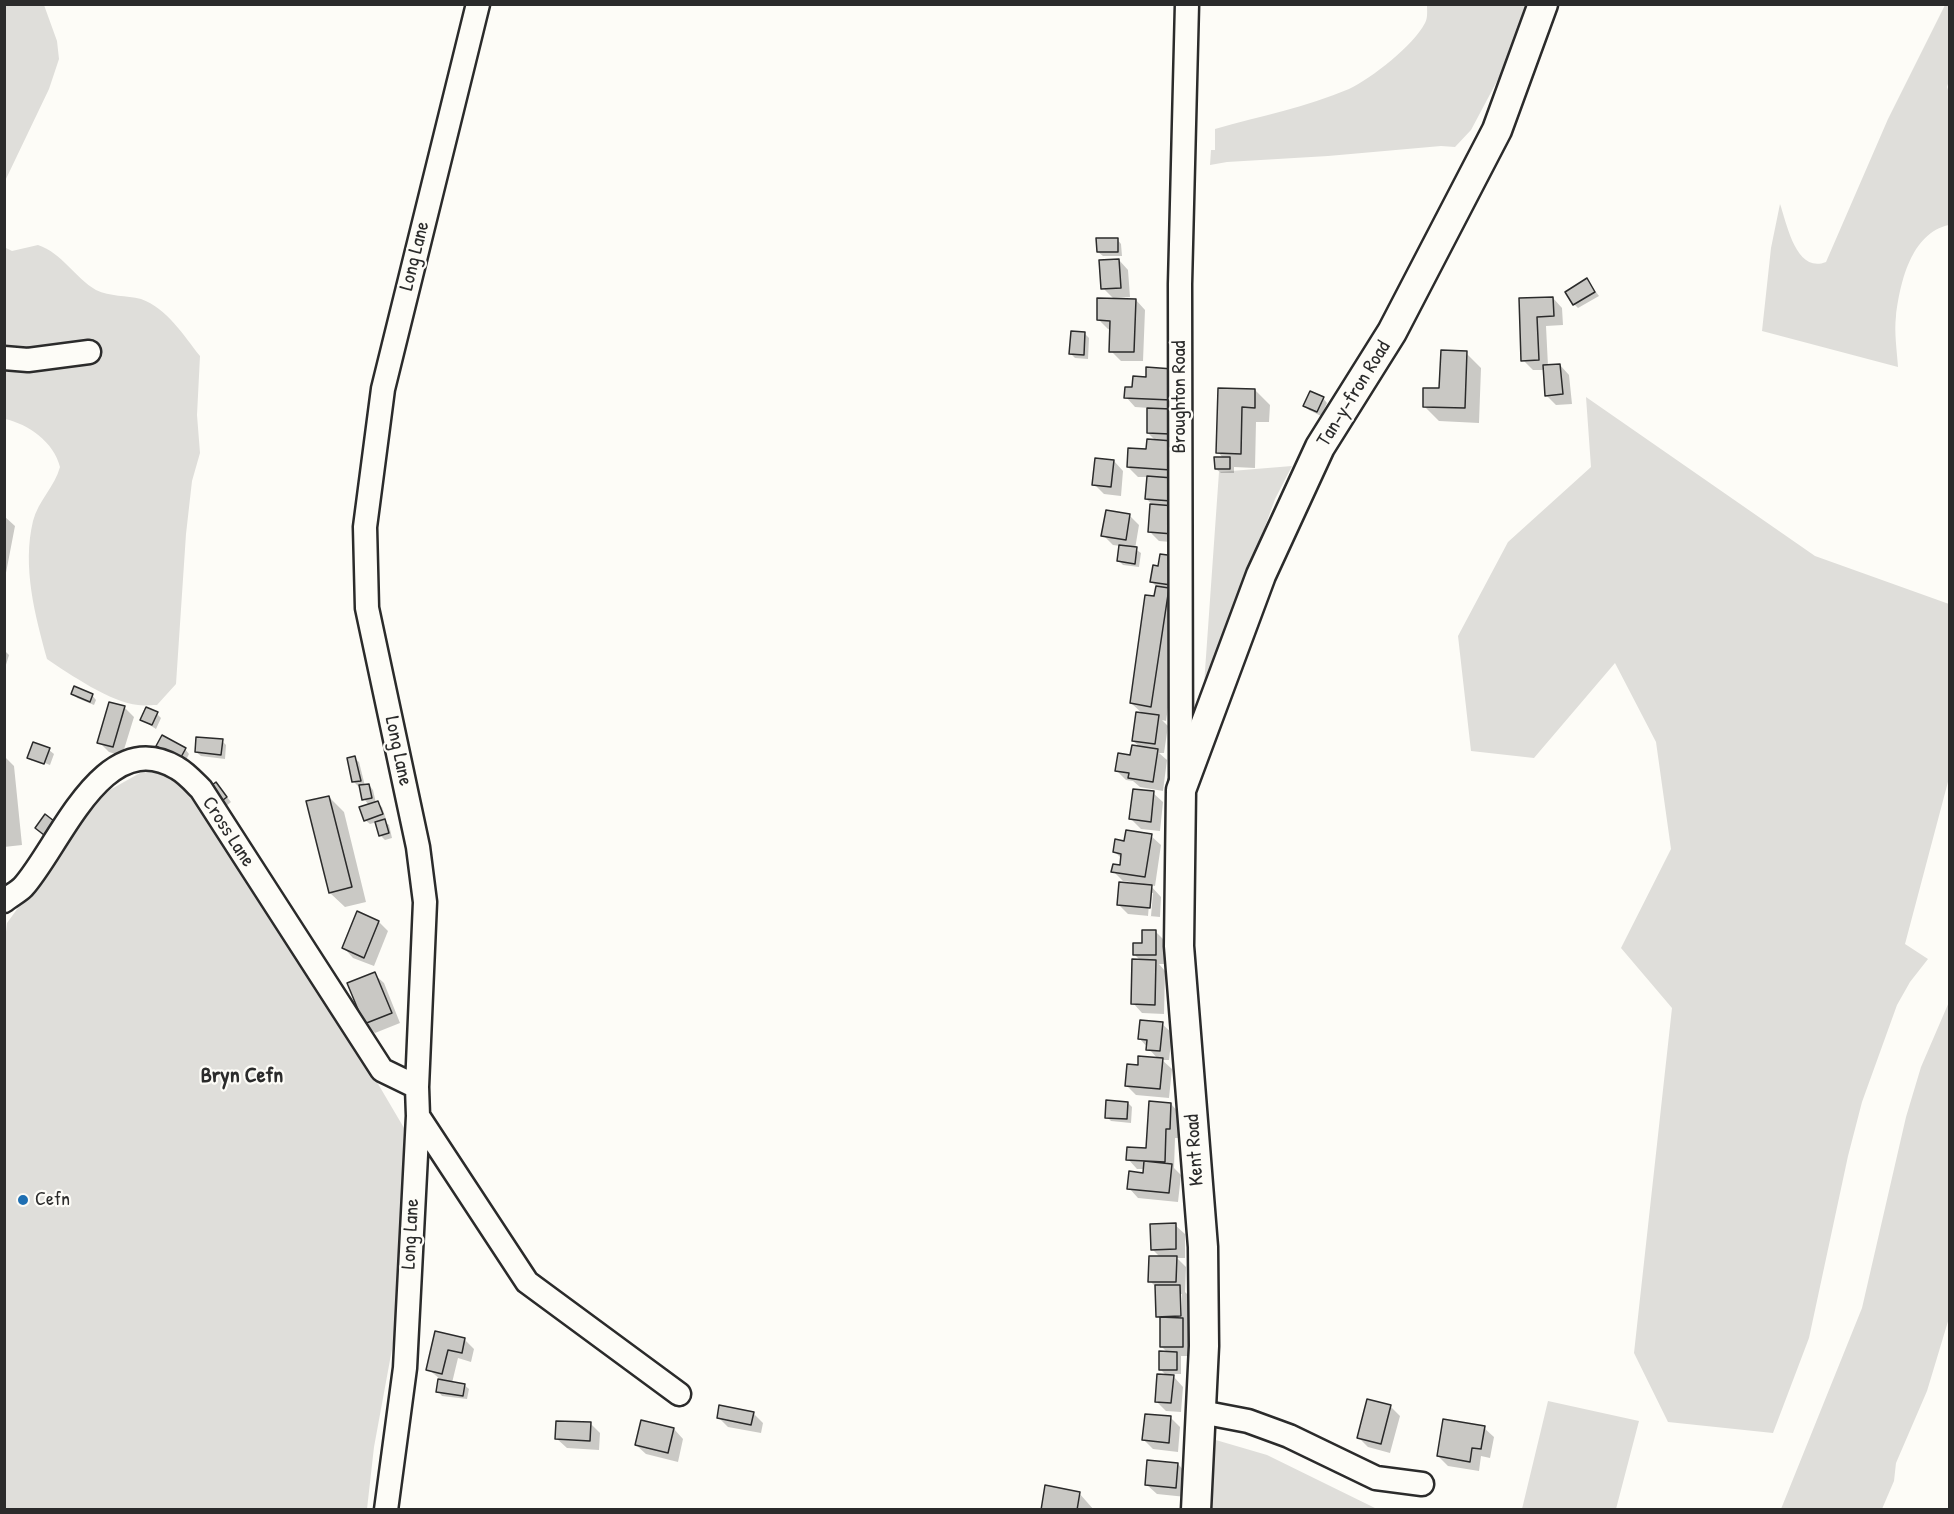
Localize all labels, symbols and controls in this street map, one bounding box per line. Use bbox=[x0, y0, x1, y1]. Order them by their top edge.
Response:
street label: Long Lane bbox=[395, 219, 435, 293]
street label: Tan-y-fron Road bbox=[1312, 337, 1396, 451]
street label: Broughton Road bbox=[1168, 341, 1192, 453]
street label: Long Lane bbox=[379, 714, 417, 788]
street label: Cross Lane bbox=[196, 792, 260, 872]
district label: Bryn Cefn bbox=[201, 1063, 283, 1089]
street label: Kent Road bbox=[1181, 1113, 1209, 1187]
place label: Cefn bbox=[35, 1188, 70, 1212]
marker: Cefn bbox=[16, 1193, 30, 1207]
street label: Long Lane bbox=[397, 1198, 425, 1270]

